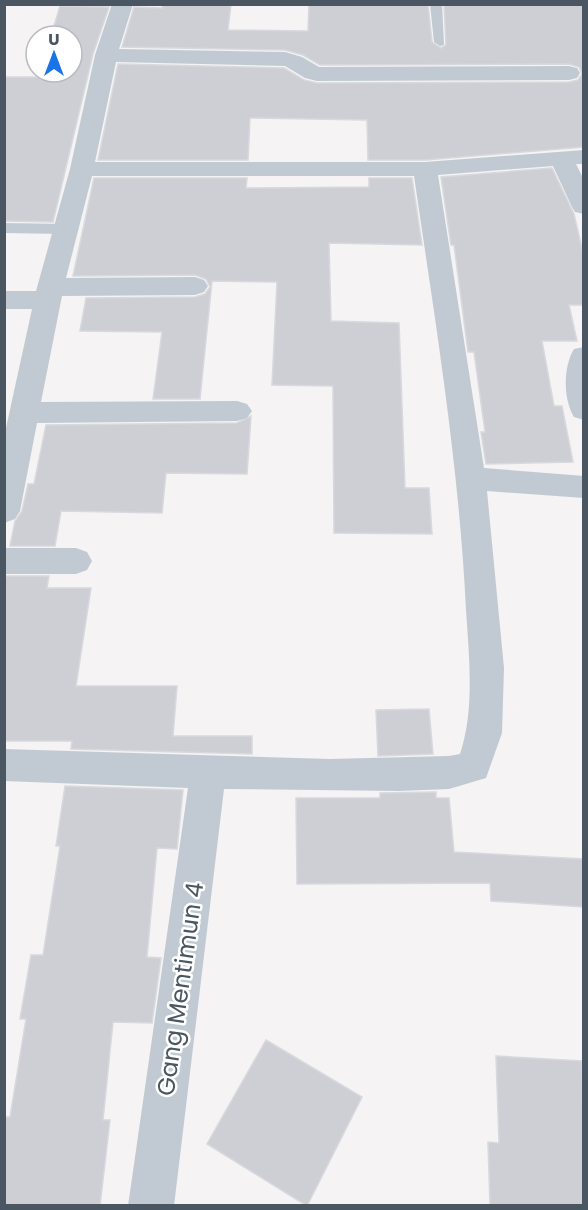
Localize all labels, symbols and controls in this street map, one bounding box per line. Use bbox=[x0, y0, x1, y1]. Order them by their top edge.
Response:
north arrow bbox=[24, 24, 84, 84]
text: U bbox=[48, 28, 60, 51]
street label: Gang Mentimun 4 bbox=[149, 880, 211, 1098]

